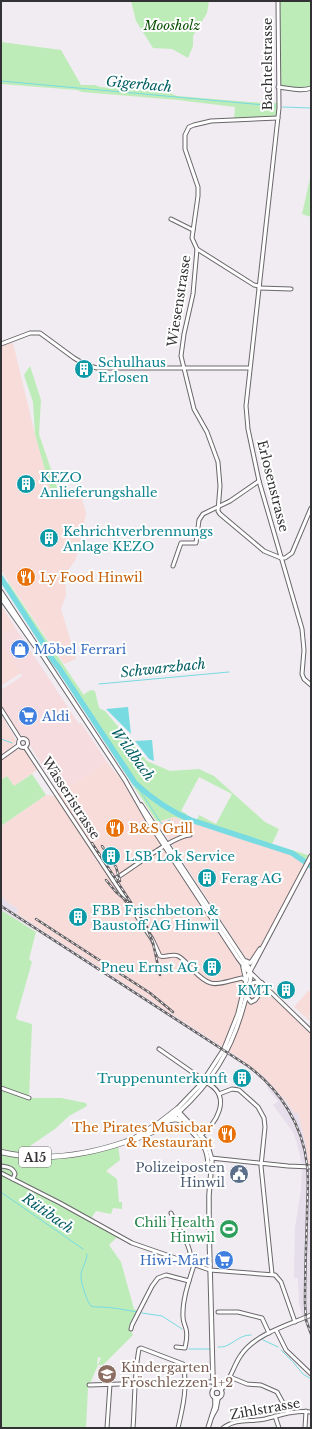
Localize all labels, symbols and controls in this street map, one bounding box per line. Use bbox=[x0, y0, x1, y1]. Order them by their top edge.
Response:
park label: Moosholz bbox=[143, 17, 200, 34]
street label: Bachtelstrasse bbox=[259, 17, 276, 111]
water label: Gigerbach bbox=[105, 72, 173, 96]
street label: Wiesenstrasse bbox=[163, 254, 195, 349]
place label: Schulhaus Erlosen bbox=[98, 354, 166, 386]
building icon: Schulhaus Erlosen bbox=[73, 358, 95, 380]
street label: Erlosenstrasse bbox=[253, 438, 293, 534]
place label: KEZO Anlieferungshalle bbox=[39, 469, 157, 501]
building icon: KEZO Anlieferungshalle bbox=[15, 473, 37, 495]
place label: Kehrichtverbrennungs Anlage KEZO bbox=[62, 523, 213, 555]
building icon: Kehrichtverbrennungs Anlage KEZO bbox=[38, 527, 60, 549]
restaurant icon: Ly Food Hinwil bbox=[15, 566, 37, 588]
place label: Ly Food Hinwil bbox=[40, 569, 143, 586]
shop icon: Möbel Ferrari bbox=[9, 638, 31, 660]
place label: Möbel Ferrari bbox=[34, 641, 127, 658]
water label: Schwarzbach bbox=[120, 655, 206, 681]
supermarket icon: Aldi bbox=[17, 705, 39, 727]
place label: Aldi bbox=[41, 708, 70, 725]
water label: Wildbach bbox=[108, 724, 158, 784]
street label: Wässeristrasse bbox=[38, 753, 104, 842]
restaurant icon: B&S Grill bbox=[104, 817, 126, 839]
place label: B&S Grill bbox=[129, 820, 193, 837]
building icon: LSB Lok Service bbox=[100, 845, 122, 867]
place label: LSB Lok Service bbox=[125, 848, 235, 865]
building icon: Ferag AG bbox=[196, 867, 218, 889]
place label: Ferag AG bbox=[221, 870, 282, 887]
place label: FBB Frischbeton & Baustoff AG Hinwil bbox=[92, 902, 219, 934]
building icon: FBB Frischbeton & Baustoff AG Hinwil bbox=[67, 906, 89, 928]
building icon: Pneu Ernst AG bbox=[201, 956, 223, 978]
place label: Pneu Ernst AG bbox=[101, 959, 198, 976]
building icon: KMT bbox=[275, 979, 297, 1001]
place label: KMT bbox=[237, 982, 273, 999]
building icon: Truppenunterkunft bbox=[231, 1067, 253, 1089]
place label: Truppenunterkunft bbox=[97, 1070, 228, 1087]
place label: The Pirates Musicbar & Restaurant bbox=[72, 1119, 214, 1151]
restaurant icon: The Pirates Musicbar & Restaurant bbox=[216, 1123, 238, 1145]
road number: A15 bbox=[19, 1147, 51, 1167]
place label: Polizeiposten Hinwil bbox=[136, 1159, 225, 1191]
public building icon: Polizeiposten Hinwil bbox=[228, 1163, 250, 1185]
water label: Rütibach bbox=[18, 1188, 77, 1237]
place label: Chili Health Hinwil bbox=[134, 1214, 215, 1246]
sports icon: Chili Health Hinwil bbox=[218, 1218, 240, 1240]
supermarket icon: Hiwi-Märt bbox=[213, 1249, 235, 1271]
place label: Hiwi-Märt bbox=[140, 1252, 210, 1269]
place label: Kindergarten Fröschlezzen 1+2 bbox=[121, 1359, 233, 1391]
school or university icon: Kindergarten Fröschlezzen 1+2 bbox=[96, 1363, 118, 1385]
street label: Zihlstrasse bbox=[229, 1394, 301, 1424]

